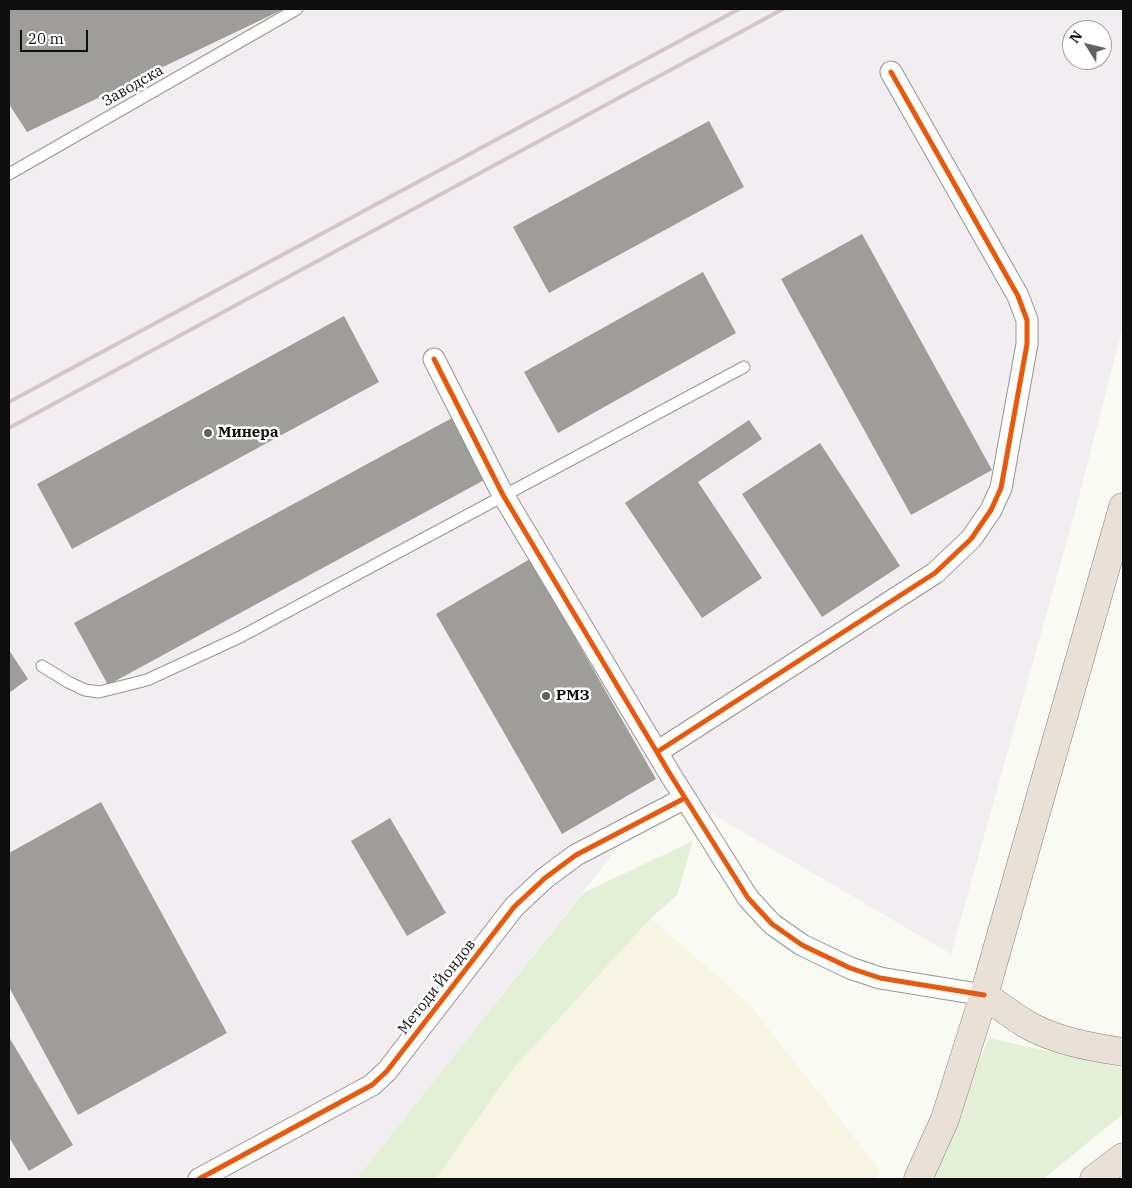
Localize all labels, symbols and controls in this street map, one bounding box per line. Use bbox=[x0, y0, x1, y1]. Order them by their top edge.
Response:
scale bar bbox=[22, 20, 90, 52]
north arrow bbox=[1062, 20, 1112, 70]
text: N bbox=[1065, 27, 1086, 47]
text: 20 m bbox=[28, 29, 64, 48]
street label: Заводска bbox=[99, 61, 167, 111]
place label: Минера bbox=[218, 424, 279, 442]
marker: Минера bbox=[202, 427, 214, 439]
place label: РМЗ bbox=[556, 687, 589, 705]
marker: РМЗ bbox=[540, 690, 552, 702]
street label: Методи Йондов bbox=[394, 936, 480, 1038]

